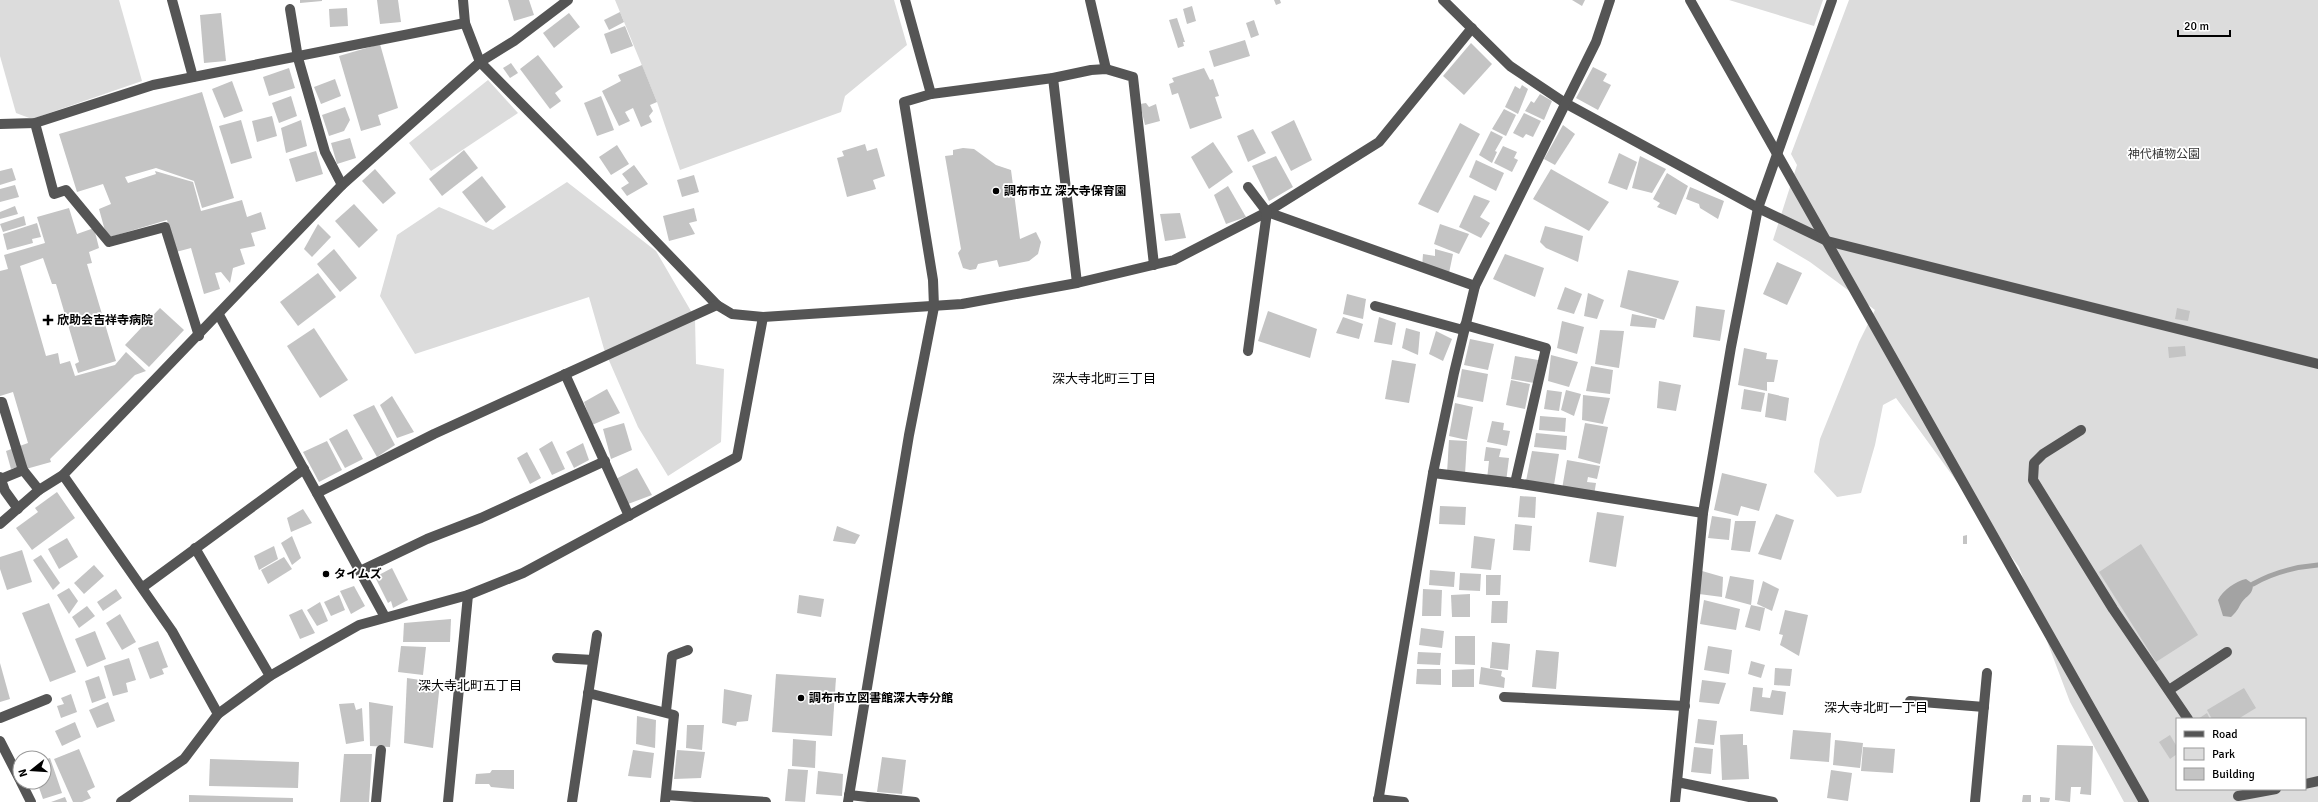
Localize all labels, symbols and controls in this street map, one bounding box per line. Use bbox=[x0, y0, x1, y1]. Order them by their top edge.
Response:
scale bar bbox=[2178, 12, 2230, 38]
text: 20 m bbox=[2184, 19, 2209, 34]
park label: 神代植物公園 bbox=[2128, 147, 2200, 162]
place label: 調布市立 深大寺保育園 bbox=[1004, 184, 1127, 199]
marker: 調布市立 深大寺保育園 bbox=[991, 186, 1001, 196]
place label: 欣助会吉祥寺病院 bbox=[57, 313, 153, 328]
marker: 欣助会吉祥寺病院 bbox=[42, 314, 54, 326]
district label: 深大寺北町三丁目 bbox=[1052, 371, 1156, 387]
place label: タイムズ bbox=[334, 567, 382, 582]
marker: タイムズ bbox=[321, 569, 331, 579]
district label: 深大寺北町五丁目 bbox=[418, 678, 522, 694]
place label: 調布市立図書館深大寺分館 bbox=[809, 691, 953, 706]
marker: 調布市立図書館深大寺分館 bbox=[796, 693, 806, 703]
district label: 深大寺北町一丁目 bbox=[1824, 700, 1928, 716]
legend bbox=[2176, 718, 2306, 790]
text: Road bbox=[2212, 727, 2238, 742]
text: Park bbox=[2212, 747, 2235, 762]
north arrow bbox=[12, 750, 52, 790]
text: N bbox=[16, 767, 30, 778]
text: Building bbox=[2212, 767, 2255, 782]

